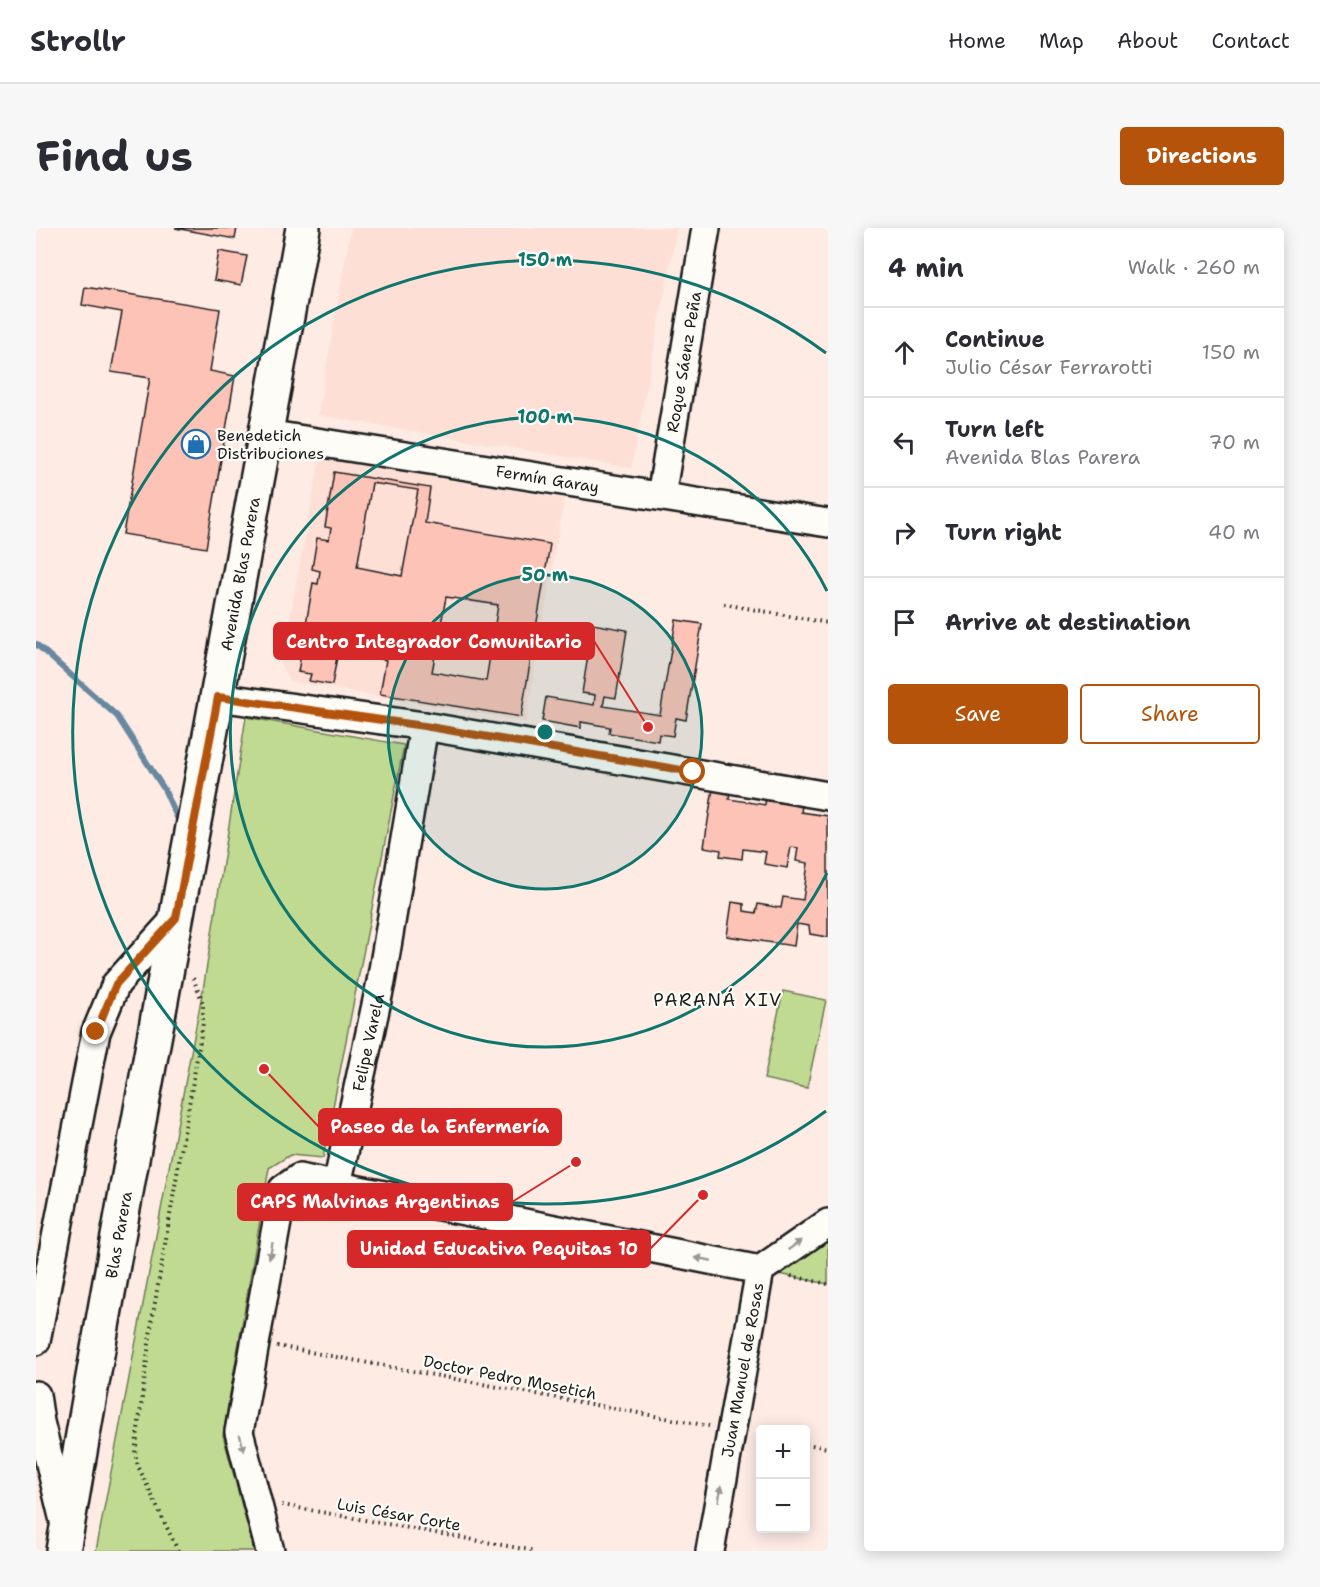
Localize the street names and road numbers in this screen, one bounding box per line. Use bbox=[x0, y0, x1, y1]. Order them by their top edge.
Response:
street label: Roque Sáenz Peña bbox=[662, 290, 706, 434]
street label: Fermín Garay bbox=[494, 461, 601, 498]
street label: Avenida Blas Parera bbox=[216, 495, 265, 653]
street label: Felipe Varela bbox=[348, 992, 389, 1093]
street label: Blas Parera bbox=[101, 1190, 137, 1280]
street label: Juan Manuel de Rosas bbox=[717, 1281, 769, 1459]
street label: Doctor Pedro Mosetich bbox=[421, 1350, 598, 1405]
street label: Luis César Corte bbox=[335, 1493, 462, 1536]

